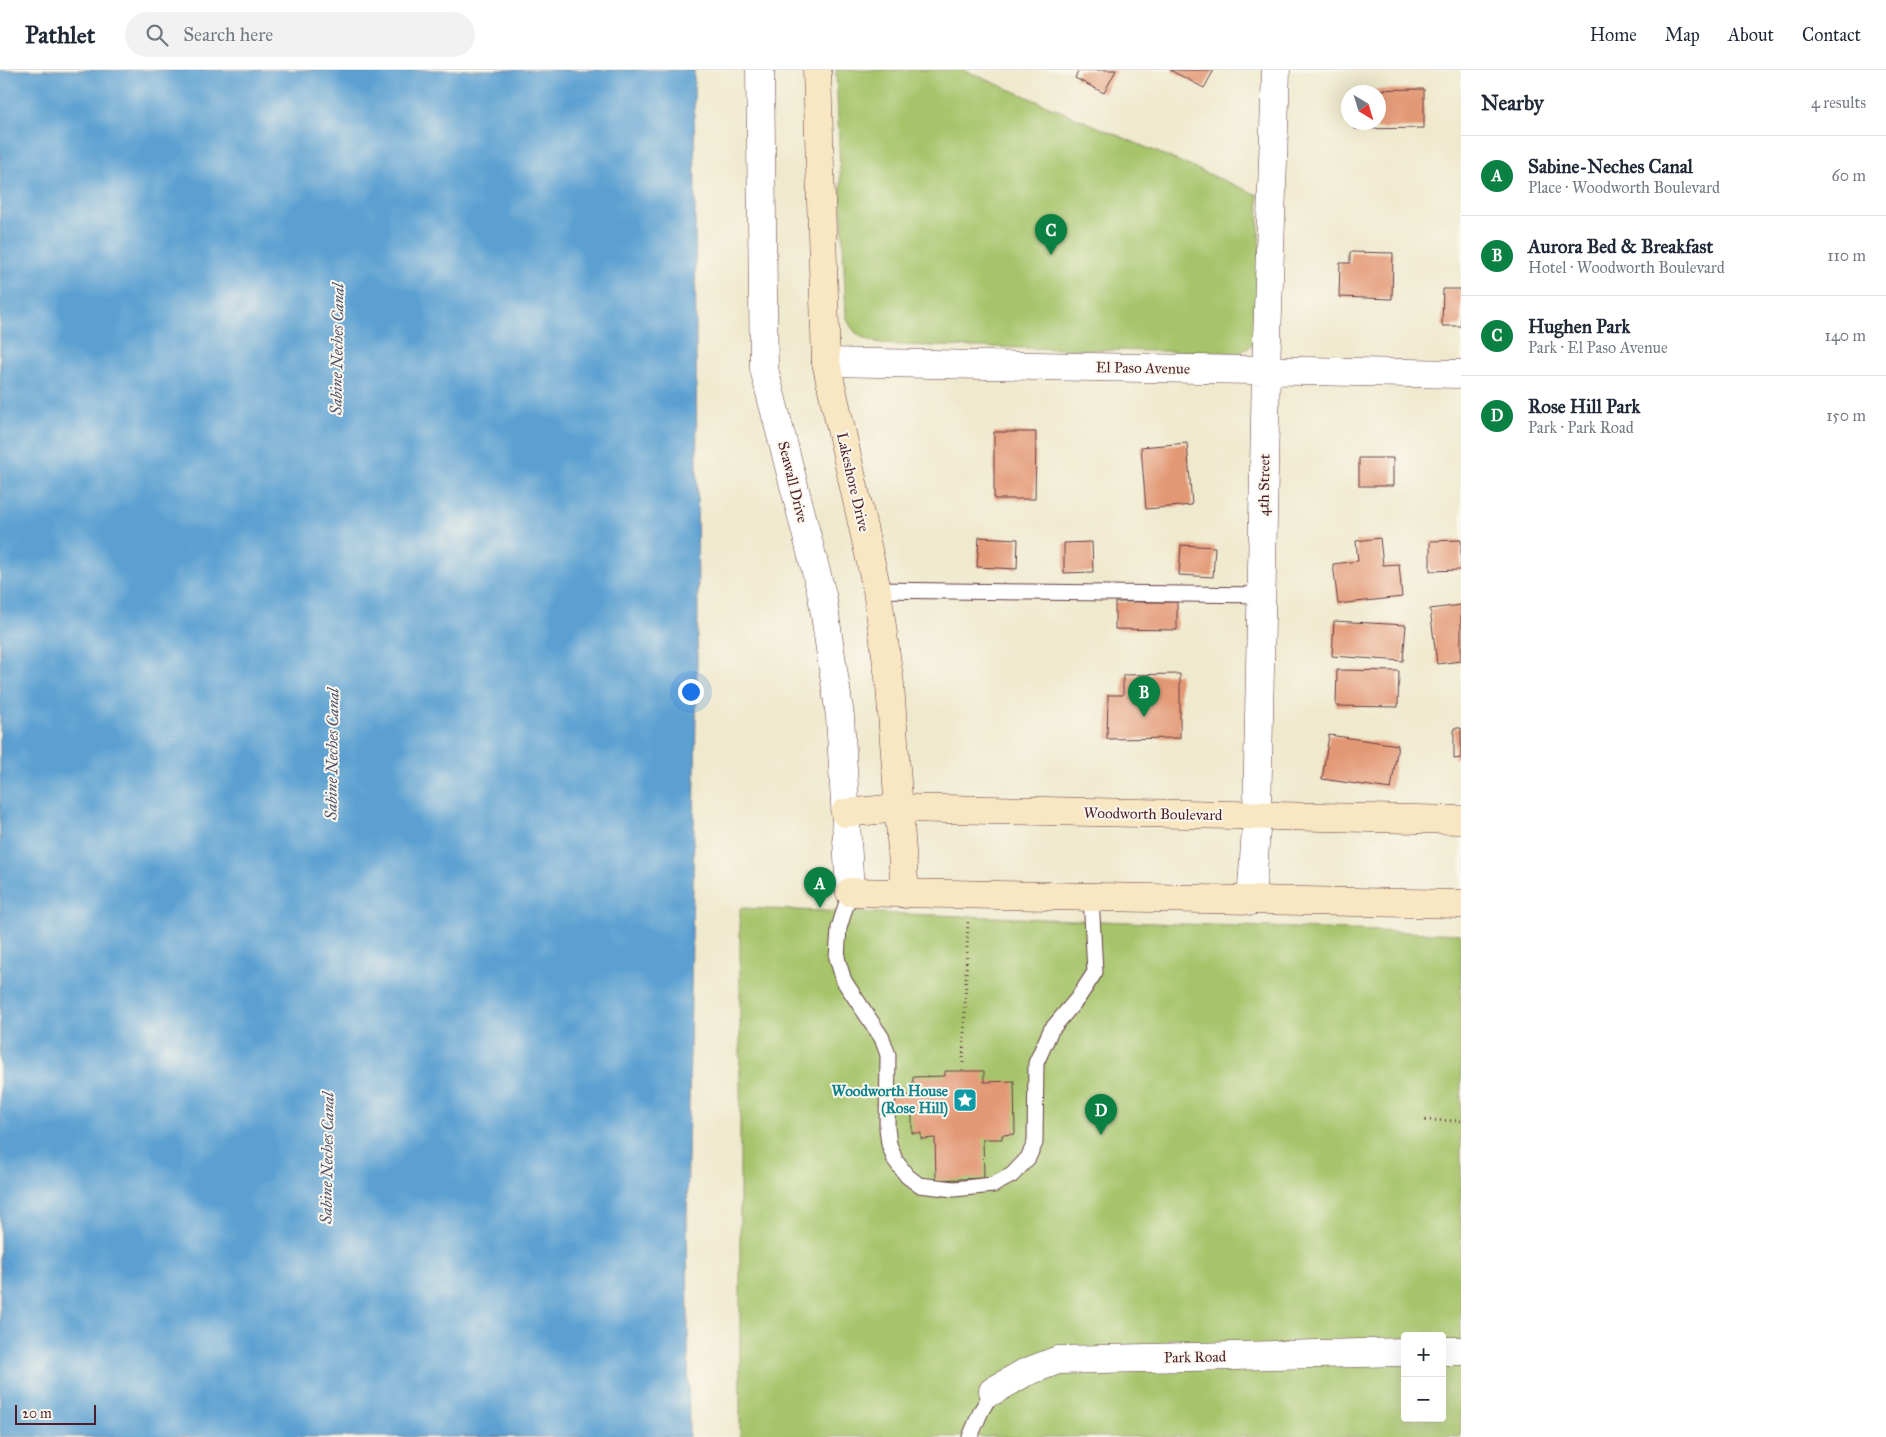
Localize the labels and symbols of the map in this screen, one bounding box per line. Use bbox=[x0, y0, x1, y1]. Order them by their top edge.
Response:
north arrow bbox=[1341, 85, 1386, 130]
pin: C bbox=[1035, 214, 1067, 255]
water label: Sabine Neches Canal bbox=[326, 281, 348, 416]
street label: El Paso Avenue bbox=[1096, 358, 1190, 378]
street label: Lakeshore Drive bbox=[833, 430, 873, 534]
street label: Seawall Drive bbox=[774, 439, 812, 525]
street label: 4th Street bbox=[1254, 453, 1274, 516]
pin: B bbox=[1128, 676, 1160, 717]
your location bbox=[678, 679, 704, 705]
water label: Sabine Neches Canal bbox=[321, 686, 343, 821]
street label: Woodworth Boulevard bbox=[1084, 804, 1223, 824]
pin: A bbox=[804, 867, 836, 908]
place label: Woodworth House (Rose Hill) bbox=[832, 1082, 949, 1118]
place icon: Woodworth House (Rose Hill) bbox=[952, 1087, 978, 1113]
water label: Sabine Neches Canal bbox=[316, 1090, 338, 1225]
pin: D bbox=[1085, 1094, 1117, 1135]
street label: Park Road bbox=[1164, 1347, 1227, 1367]
scale bar bbox=[15, 1402, 96, 1425]

